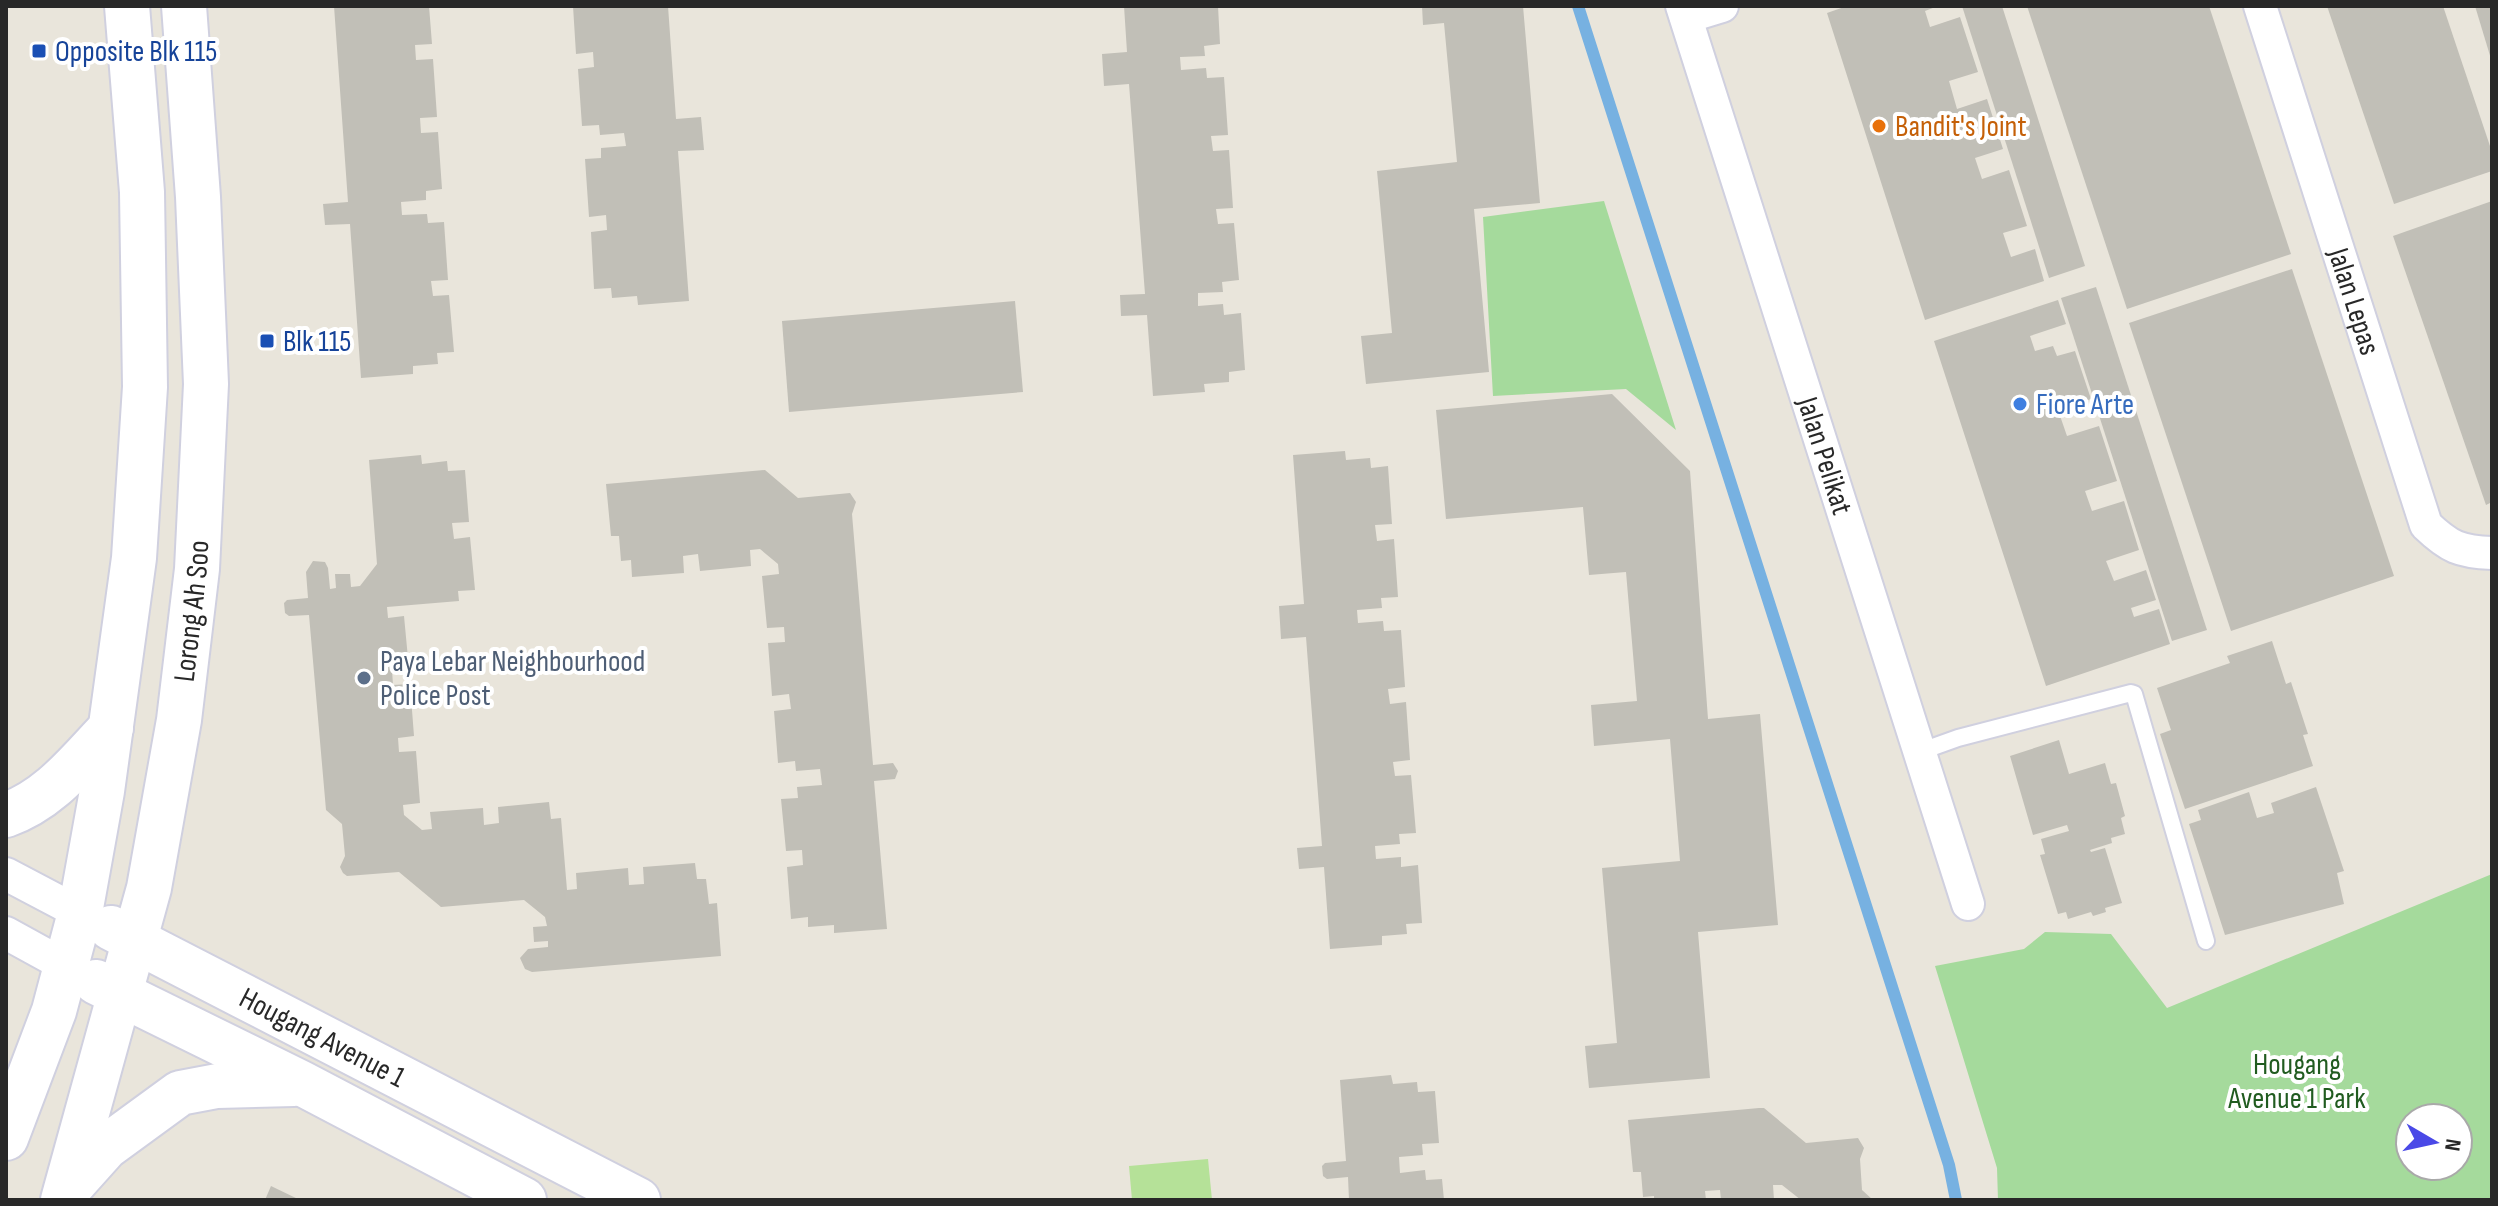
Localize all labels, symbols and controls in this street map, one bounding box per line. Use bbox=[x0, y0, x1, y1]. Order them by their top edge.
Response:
place label: Opposite Blk 115 bbox=[55, 34, 217, 70]
marker: Opposite Blk 115 bbox=[30, 42, 48, 60]
place label: Bandit's Joint bbox=[1895, 109, 2027, 145]
marker: Bandit's Joint bbox=[1870, 117, 1888, 135]
street label: Jalan Lepas bbox=[2319, 243, 2387, 359]
place label: Blk 115 bbox=[283, 324, 351, 360]
marker: Blk 115 bbox=[258, 332, 276, 350]
place label: Fiore Arte bbox=[2036, 387, 2134, 423]
street label: Jalan Pelikat bbox=[1788, 392, 1860, 519]
marker: Fiore Arte bbox=[2011, 395, 2029, 413]
street label: Lorong Ah Soo bbox=[167, 540, 217, 684]
place label: Paya Lebar Neighbourhood Police Post bbox=[380, 644, 645, 714]
marker: Paya Lebar Neighbourhood Police Post bbox=[355, 669, 373, 687]
street label: Hougang Avenue 1 bbox=[233, 980, 411, 1096]
park label: Hougang Avenue 1 Park bbox=[2227, 1047, 2366, 1117]
north arrow bbox=[2394, 1102, 2474, 1182]
text: N bbox=[2438, 1137, 2467, 1153]

